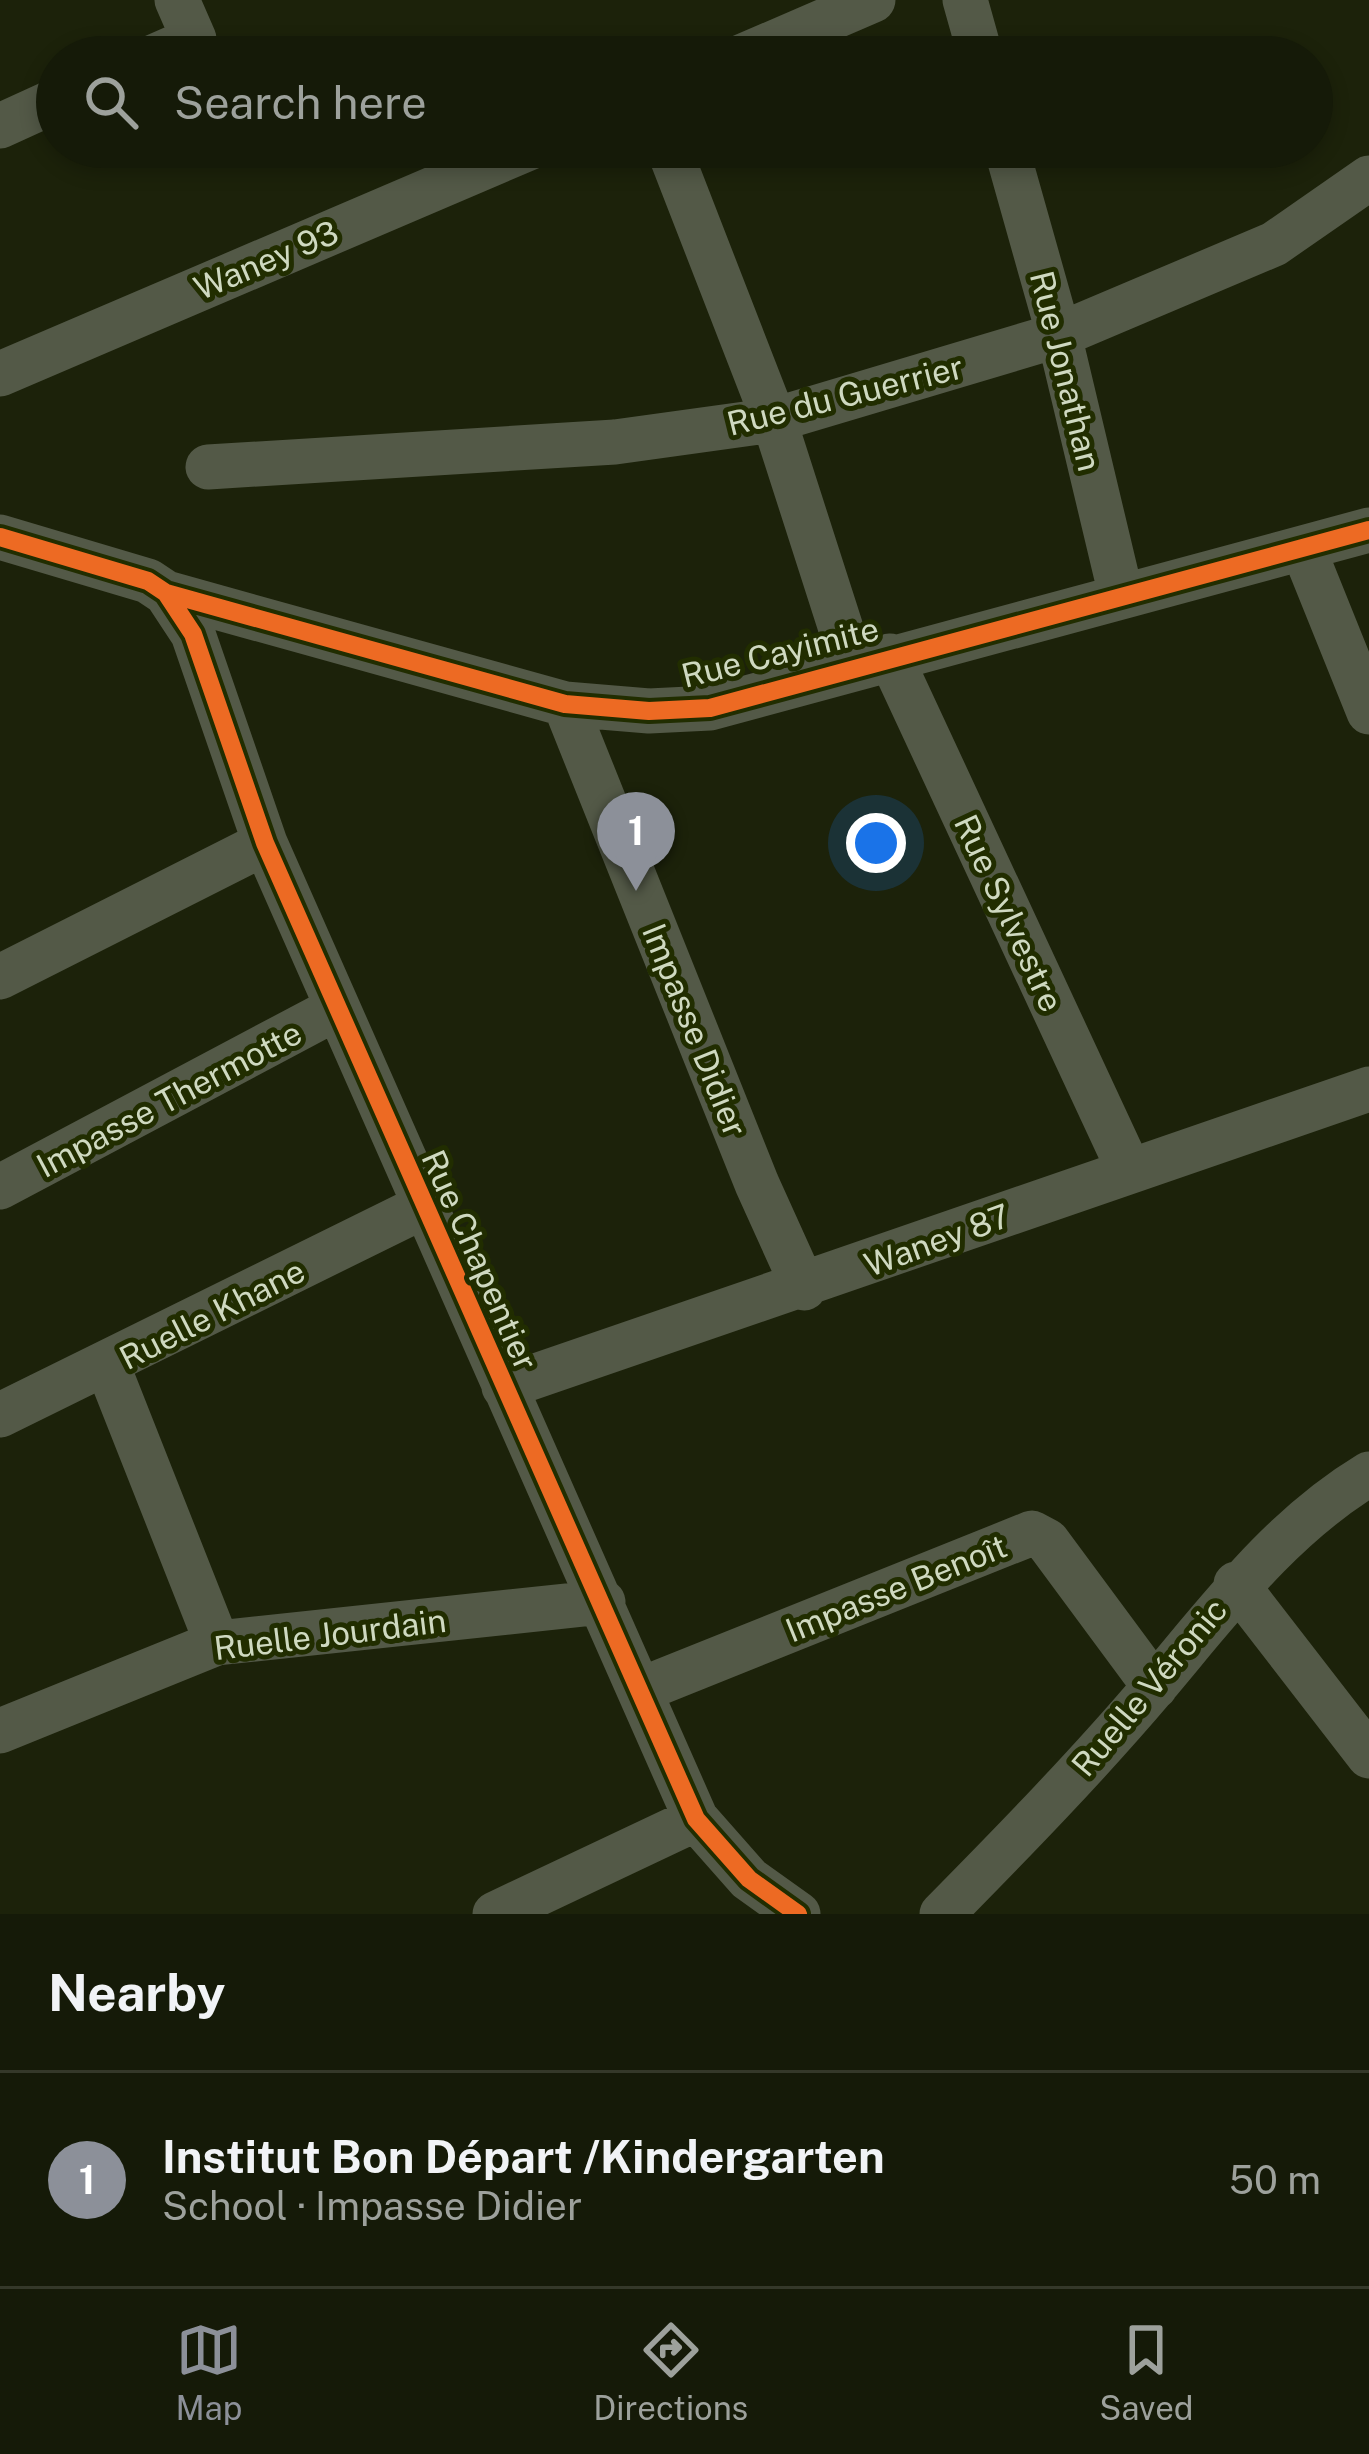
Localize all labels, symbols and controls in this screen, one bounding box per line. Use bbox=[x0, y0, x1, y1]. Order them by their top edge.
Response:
search box bbox=[36, 36, 1333, 168]
icon: search bbox=[78, 69, 144, 135]
text: Search here bbox=[174, 76, 427, 129]
street label: Waney 93 bbox=[188, 213, 344, 307]
street label: Rue Jonathan bbox=[1023, 267, 1109, 475]
street label: Rue du Guerrier bbox=[723, 347, 967, 443]
street label: Rue Cayimite bbox=[678, 609, 882, 695]
pin: 1 bbox=[597, 792, 675, 891]
street label: Rue Sylvestre bbox=[947, 809, 1071, 1017]
your location bbox=[846, 813, 906, 873]
street label: Impasse Didier bbox=[635, 918, 755, 1142]
street label: Impasse Thermotte bbox=[30, 1013, 308, 1185]
street label: Rue Chapentier bbox=[414, 1144, 546, 1376]
street label: Waney 87 bbox=[859, 1196, 1015, 1284]
street label: Ruelle Khane bbox=[113, 1251, 311, 1377]
street label: Impasse Benoît bbox=[780, 1526, 1012, 1650]
street label: Ruelle Véronic bbox=[1064, 1590, 1234, 1784]
street label: Ruelle Jourdain bbox=[212, 1601, 448, 1667]
text: Nearby bbox=[48, 1963, 225, 2022]
text: Institut Bon Départ /Kindergarten bbox=[162, 2130, 885, 2183]
text: 1 bbox=[79, 2157, 95, 2203]
text: 50 m bbox=[1229, 2157, 1321, 2203]
text: School · Impasse Didier bbox=[162, 2183, 582, 2229]
tab: Map bbox=[175, 2317, 242, 2427]
tab: Directions bbox=[593, 2317, 748, 2427]
tab: Saved bbox=[1099, 2317, 1194, 2427]

